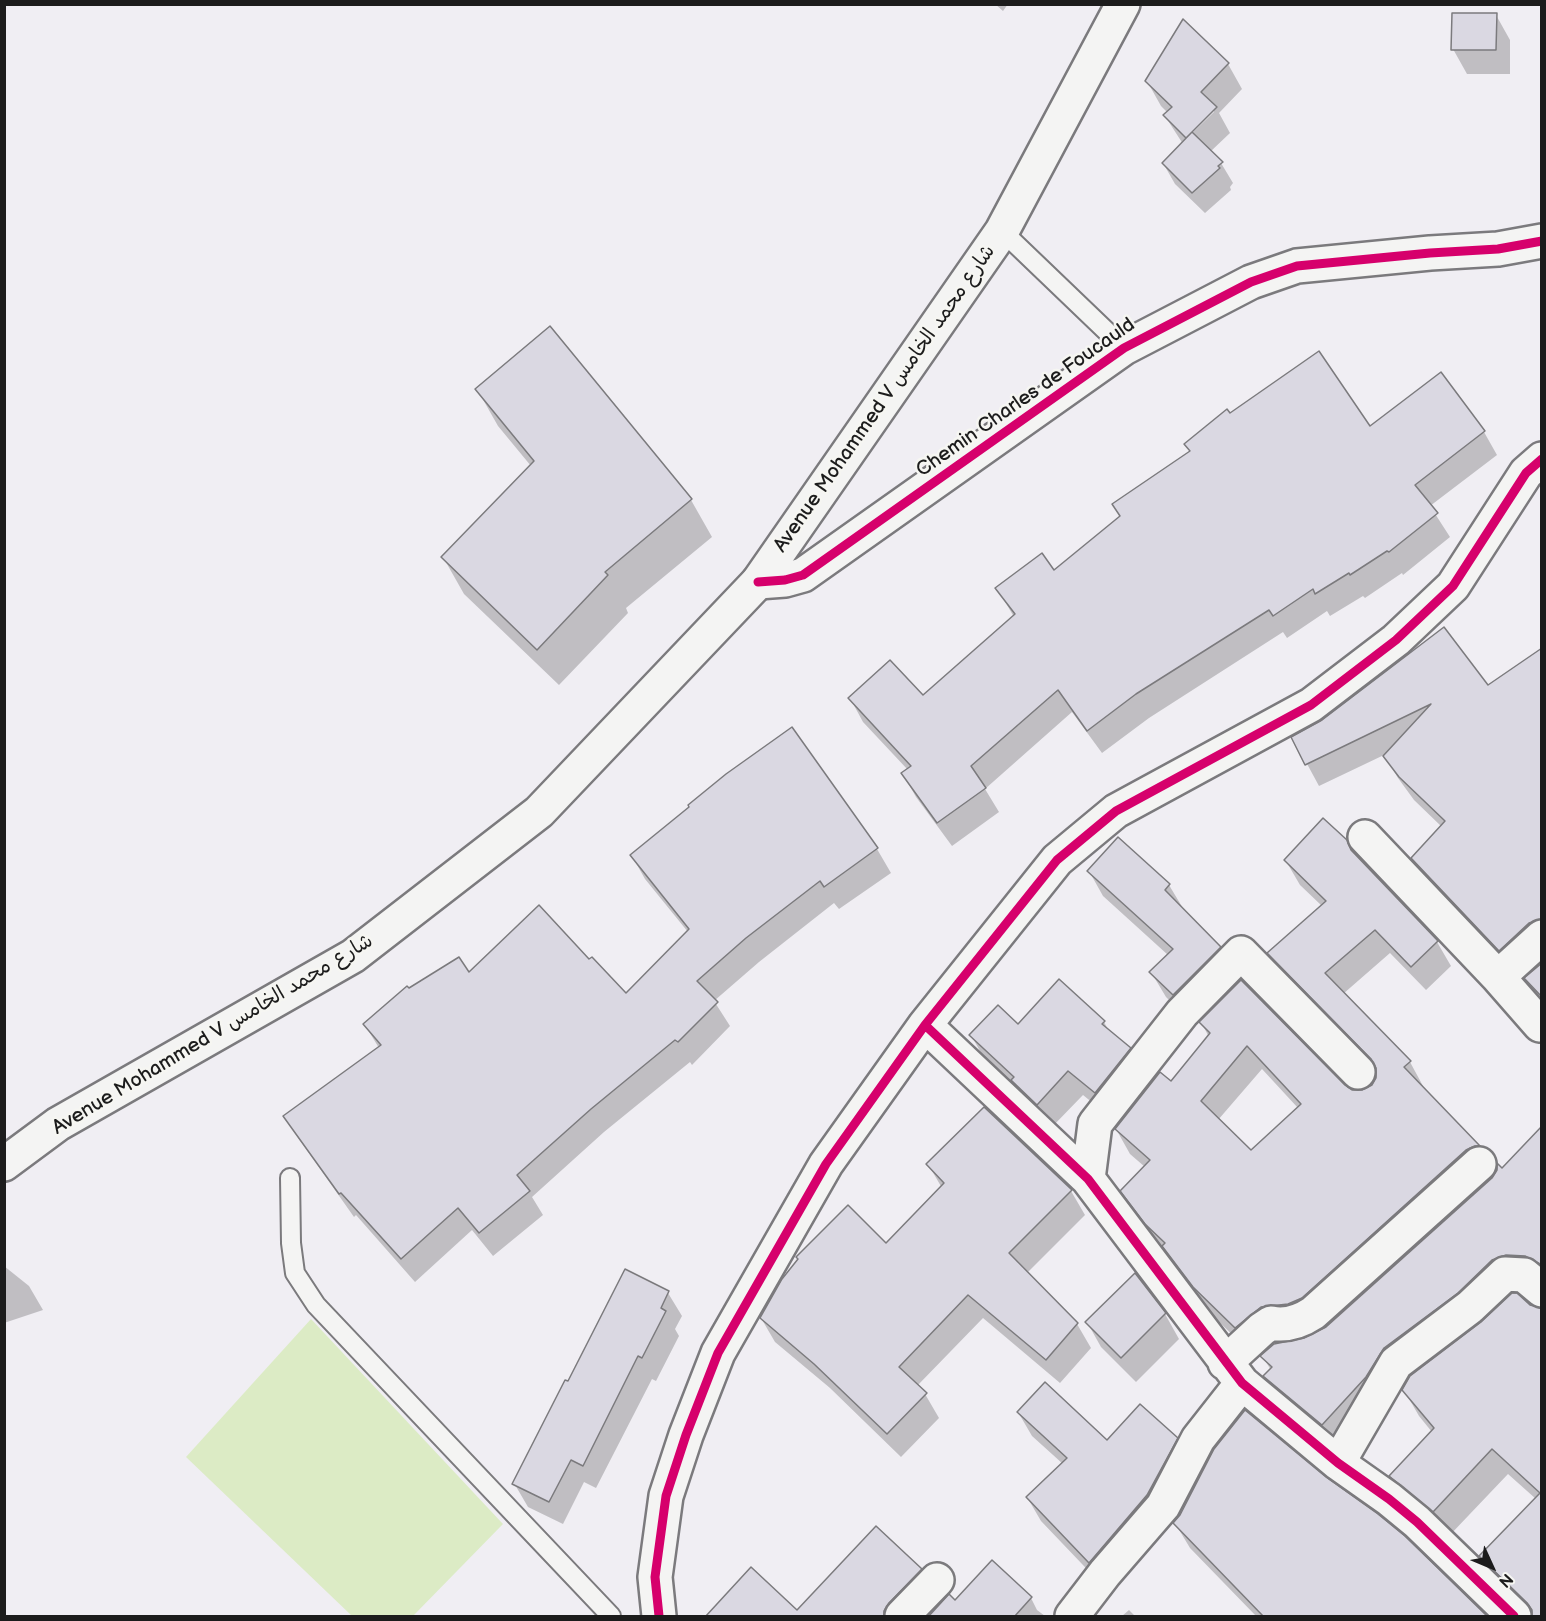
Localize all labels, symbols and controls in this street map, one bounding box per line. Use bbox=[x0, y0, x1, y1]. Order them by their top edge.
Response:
street label: Avenue Mohammed V شارع محمد الخامس bbox=[769, 241, 1001, 557]
street label: Chemin Charles de Foucauld bbox=[912, 313, 1140, 483]
street label: Avenue Mohammed V شارع محمد الخامس bbox=[48, 930, 378, 1140]
north arrow bbox=[1462, 1537, 1522, 1597]
text: N bbox=[1494, 1569, 1516, 1591]

